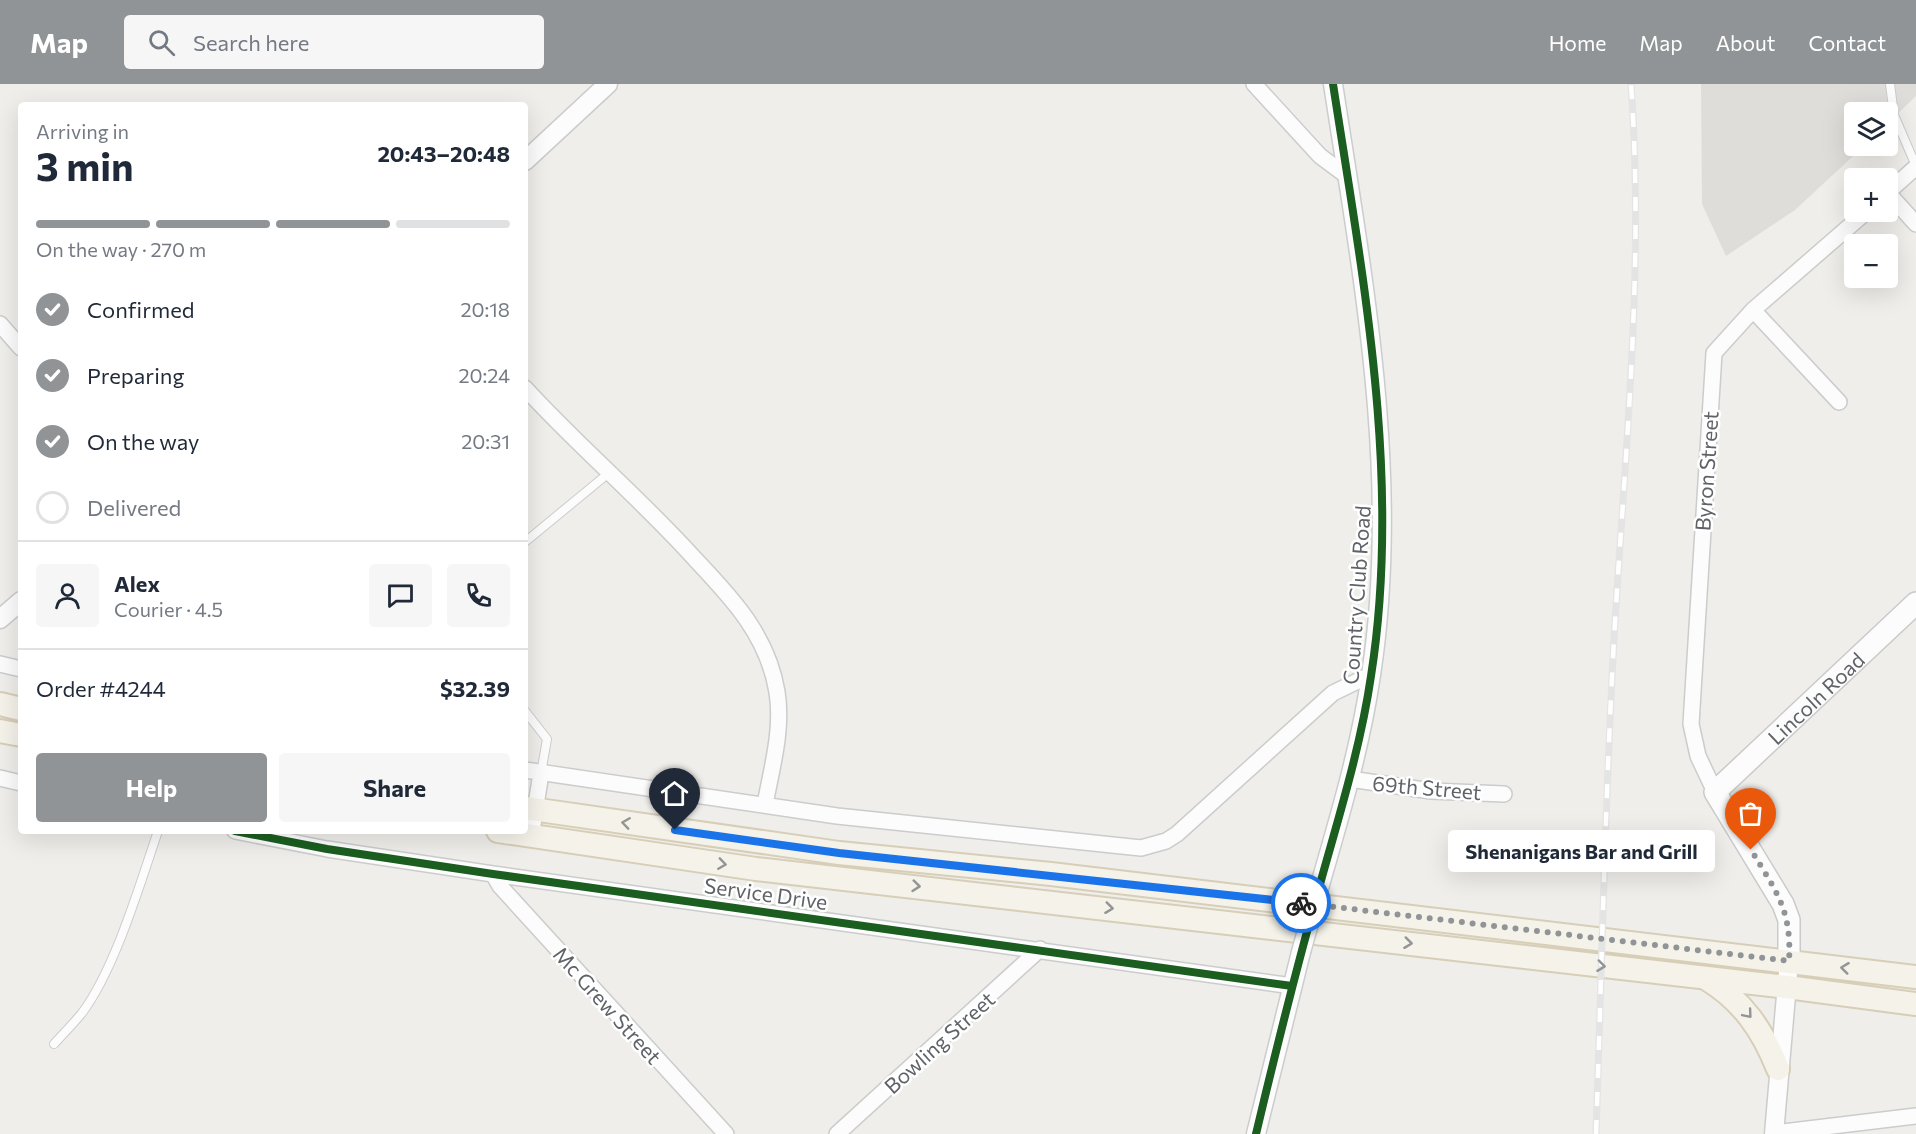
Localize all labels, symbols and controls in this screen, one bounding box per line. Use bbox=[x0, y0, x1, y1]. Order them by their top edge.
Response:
search box bbox=[124, 15, 544, 69]
text: Map bbox=[30, 25, 88, 59]
icon: search bbox=[145, 26, 178, 59]
text: Search here bbox=[193, 29, 309, 56]
text: Home bbox=[1549, 30, 1606, 55]
text: Map bbox=[1639, 30, 1683, 55]
text: About bbox=[1716, 30, 1775, 55]
text: Contact bbox=[1808, 30, 1886, 55]
map controls bbox=[1844, 102, 1898, 288]
button: layers bbox=[1844, 102, 1898, 156]
text: Arriving in bbox=[36, 119, 129, 143]
text: 20:43–20:48 bbox=[377, 140, 510, 167]
text: 3 min bbox=[36, 141, 134, 189]
button: + bbox=[1844, 168, 1898, 222]
button: − bbox=[1844, 234, 1898, 288]
text: On the way · 270 m bbox=[36, 237, 206, 261]
icon: check bbox=[36, 293, 69, 326]
text: Confirmed bbox=[87, 296, 194, 323]
text: 20:18 bbox=[461, 297, 510, 321]
icon: check bbox=[36, 359, 69, 392]
text: Preparing bbox=[87, 362, 184, 389]
text: 20:24 bbox=[458, 363, 510, 387]
street label: Byron Street bbox=[1689, 410, 1723, 532]
icon: check bbox=[36, 425, 69, 458]
text: On the way bbox=[87, 428, 199, 455]
text: 20:31 bbox=[461, 429, 510, 453]
text: Delivered bbox=[87, 494, 181, 521]
street label: Country Club Road bbox=[1337, 505, 1375, 685]
button: person bbox=[36, 564, 99, 627]
button: chat bbox=[369, 564, 432, 627]
button: phone bbox=[447, 564, 510, 627]
text: Alex bbox=[114, 570, 160, 597]
text: Courier · 4.5 bbox=[114, 597, 223, 621]
street label: Lincoln Road bbox=[1762, 646, 1869, 749]
text: Order #4244 bbox=[36, 675, 166, 702]
text: $32.39 bbox=[440, 675, 510, 702]
button: Help bbox=[36, 753, 267, 822]
button: Share bbox=[279, 753, 510, 822]
pin bbox=[649, 768, 700, 830]
street label: 69th Street bbox=[1371, 770, 1483, 804]
icon: home bbox=[658, 777, 691, 810]
pin bbox=[1725, 788, 1776, 850]
icon: bag bbox=[1734, 797, 1767, 830]
one-way arrow bbox=[621, 817, 630, 830]
callout: Shenanigans Bar and Grill bbox=[1448, 829, 1715, 871]
text: Shenanigans Bar and Grill bbox=[1465, 839, 1698, 863]
one-way arrow bbox=[717, 858, 726, 870]
street label: Service Drive bbox=[703, 872, 829, 914]
courier bbox=[1271, 873, 1331, 933]
one-way arrow bbox=[911, 879, 920, 892]
icon: bike bbox=[1285, 887, 1318, 920]
one-way arrow bbox=[1105, 902, 1114, 914]
one-way arrow bbox=[1403, 936, 1412, 949]
street label: Mc Grew Street bbox=[549, 941, 667, 1069]
one-way arrow bbox=[1597, 959, 1606, 971]
one-way arrow bbox=[1841, 962, 1850, 974]
street label: Bowling Street bbox=[879, 986, 999, 1098]
one-way arrow bbox=[1741, 1007, 1752, 1018]

